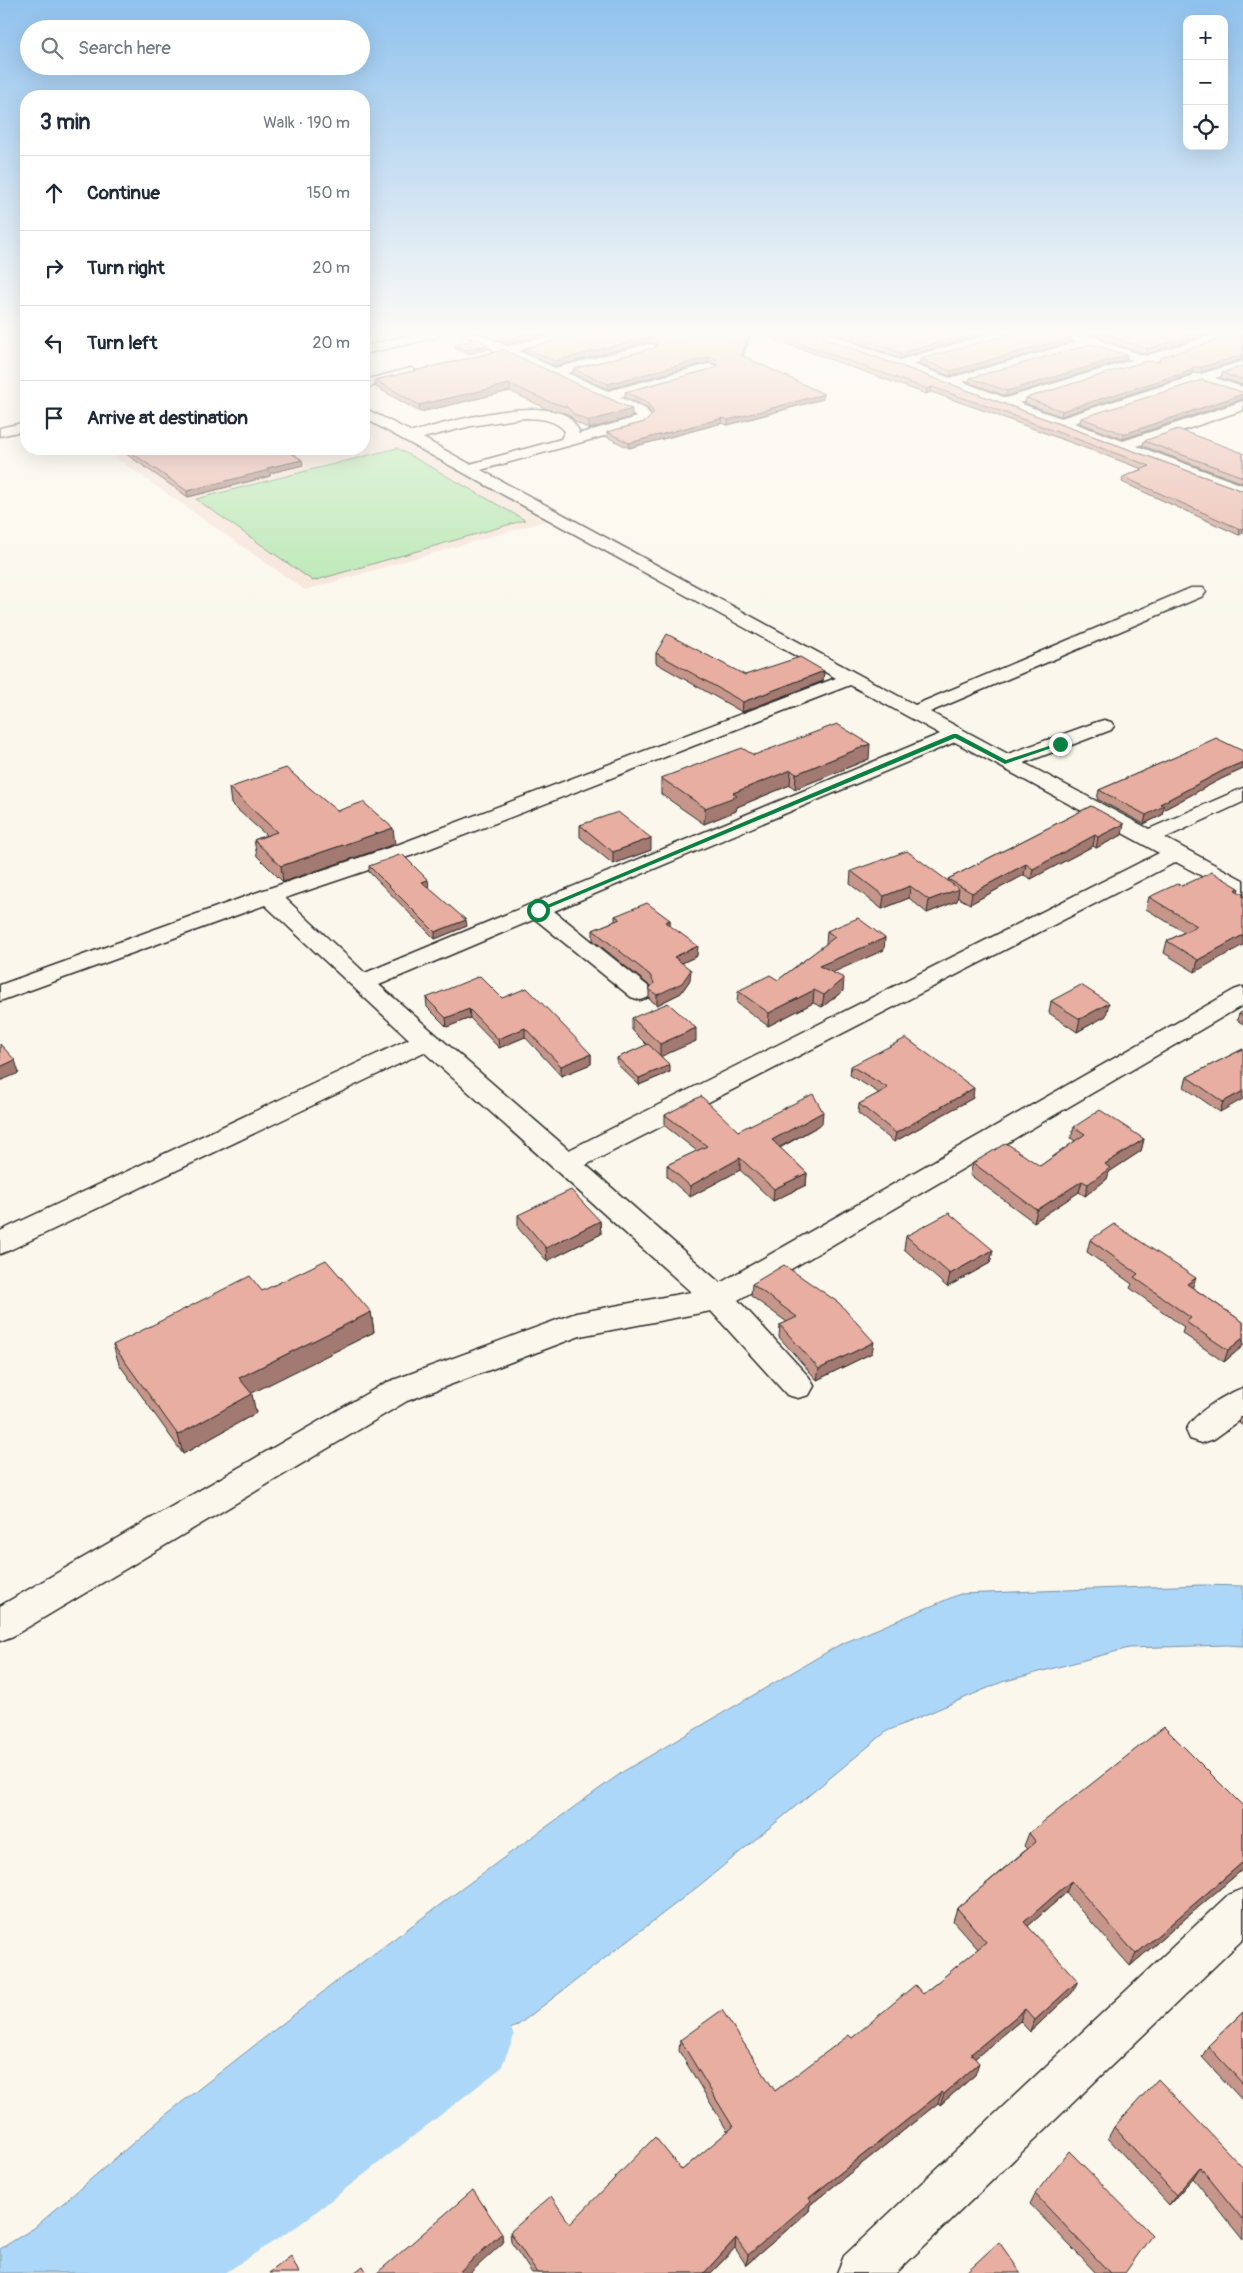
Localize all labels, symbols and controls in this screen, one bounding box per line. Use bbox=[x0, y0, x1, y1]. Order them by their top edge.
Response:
map controls bbox=[1183, 15, 1228, 150]
button: + bbox=[1183, 15, 1228, 60]
search box bbox=[20, 20, 370, 75]
icon: search bbox=[38, 34, 66, 62]
text: Search here bbox=[78, 36, 171, 60]
button: − bbox=[1183, 60, 1228, 105]
button: locate bbox=[1183, 105, 1228, 150]
text: 3 min bbox=[40, 109, 90, 136]
text: Walk · 190 m bbox=[263, 113, 350, 133]
icon: ahead bbox=[40, 179, 68, 207]
text: Continue bbox=[87, 181, 160, 205]
text: 150 m bbox=[306, 183, 350, 203]
icon: right bbox=[40, 254, 68, 282]
text: Turn right bbox=[87, 256, 165, 280]
text: 20 m bbox=[312, 258, 350, 278]
icon: left bbox=[40, 329, 68, 357]
text: Turn left bbox=[87, 331, 157, 355]
text: 20 m bbox=[312, 333, 350, 353]
icon: arrive bbox=[40, 404, 68, 432]
text: Arrive at destination bbox=[87, 406, 248, 430]
route end bbox=[1049, 733, 1072, 756]
route start bbox=[527, 899, 550, 922]

